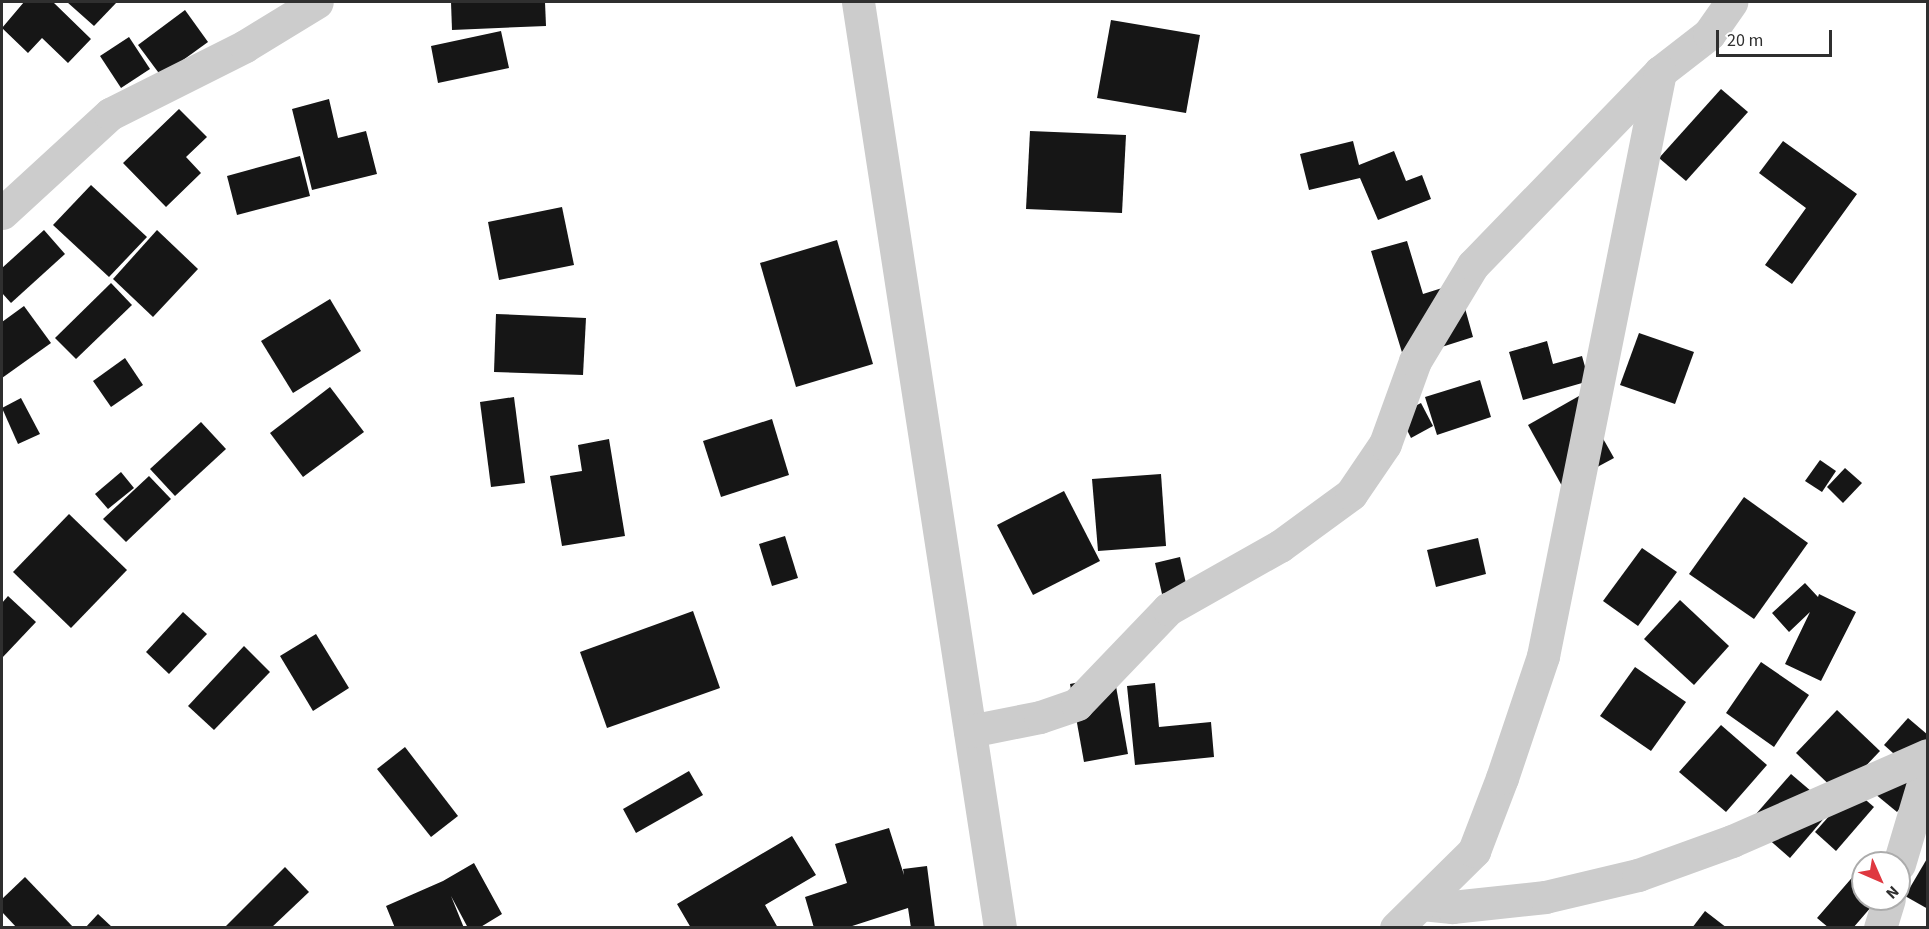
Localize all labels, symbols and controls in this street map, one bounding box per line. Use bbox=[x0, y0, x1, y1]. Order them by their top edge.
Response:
scale bar bbox=[1719, 18, 1834, 56]
text: 20 m bbox=[1727, 28, 1763, 53]
north arrow bbox=[1851, 851, 1911, 911]
text: N bbox=[1881, 881, 1904, 904]

